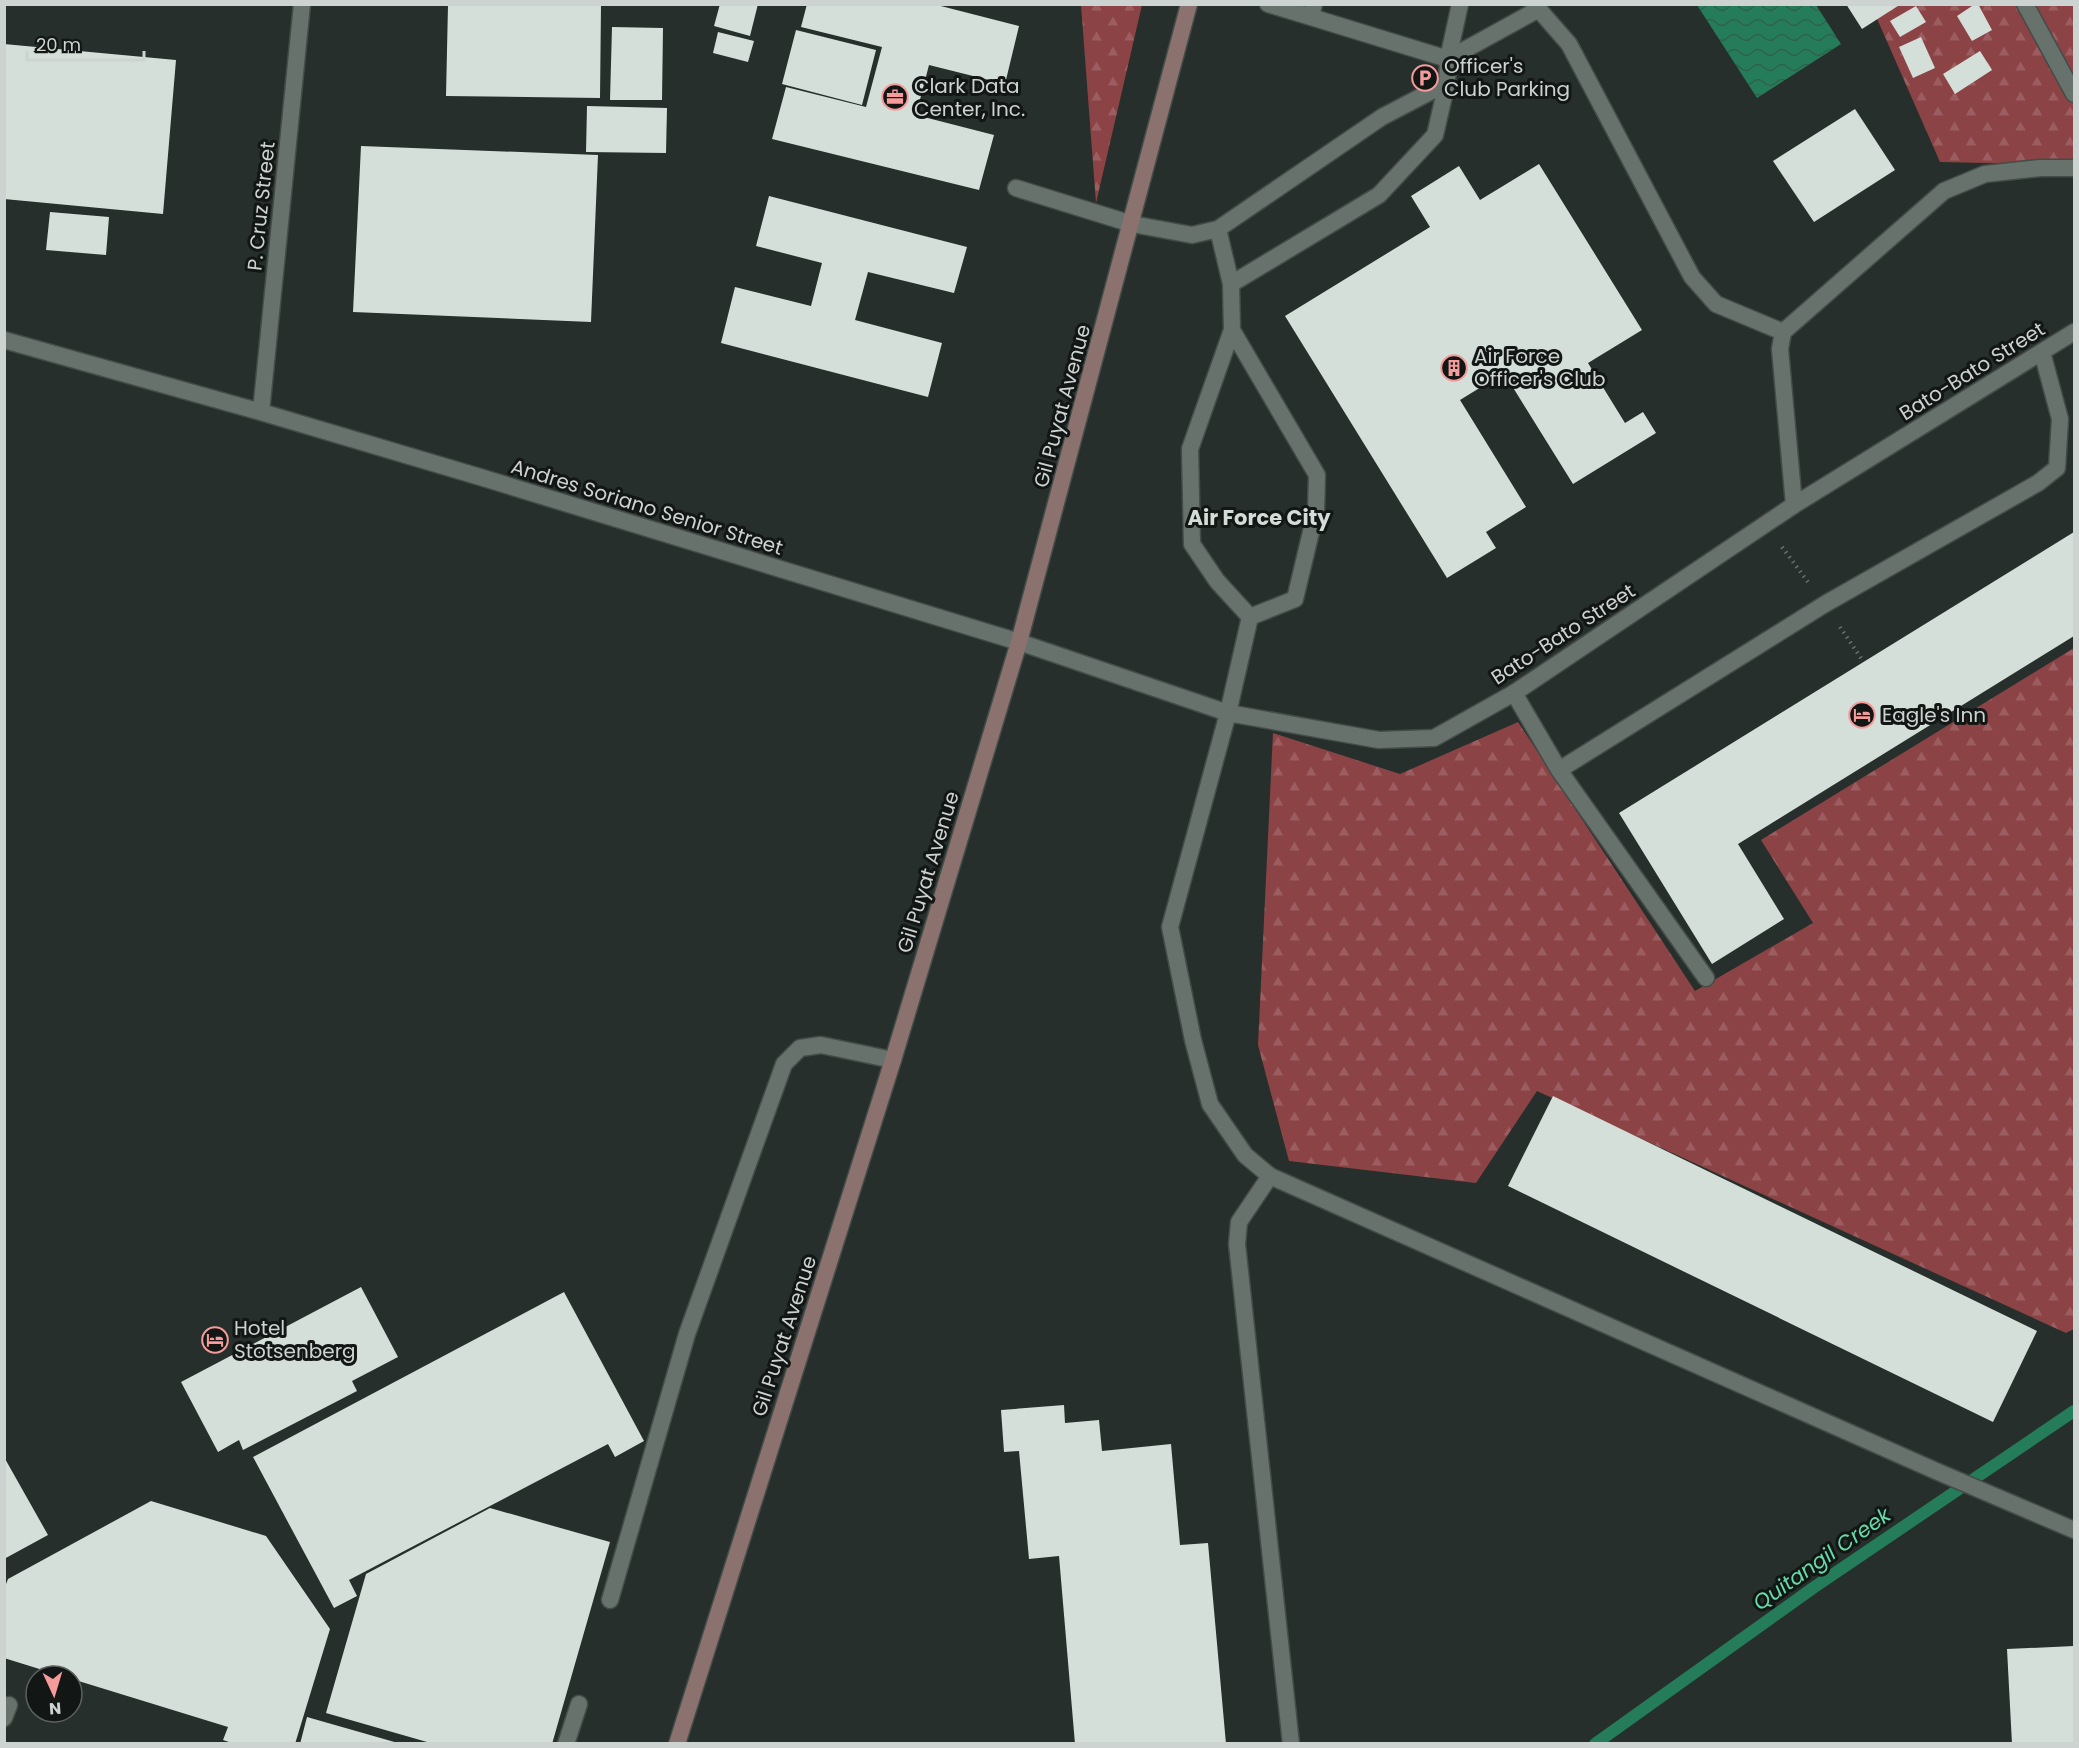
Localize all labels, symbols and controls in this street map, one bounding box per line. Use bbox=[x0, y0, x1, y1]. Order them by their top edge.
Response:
scale bar bbox=[27, 24, 144, 62]
text: 20 m bbox=[36, 32, 81, 57]
place label: Officer's Club Parking bbox=[1444, 52, 1570, 103]
parking icon: Officer's Club Parking bbox=[1410, 63, 1440, 93]
place label: Clark Data Center, Inc. bbox=[914, 72, 1025, 123]
office icon: Clark Data Center, Inc. bbox=[880, 82, 910, 112]
street label: P. Cruz Street bbox=[240, 140, 282, 272]
street label: Bato-Bato Street bbox=[1894, 315, 2050, 427]
street label: Gil Puyat Avenue bbox=[1027, 321, 1097, 491]
place label: Air Force Officer's Club bbox=[1474, 342, 1605, 393]
building icon: Air Force Officer's Club bbox=[1439, 353, 1469, 383]
street label: Andres Soriano Senior Street bbox=[508, 452, 786, 562]
district label: Air Force City bbox=[1187, 503, 1331, 532]
street label: Bato-Bato Street bbox=[1485, 577, 1641, 691]
hotel icon: Eagle's Inn bbox=[1847, 700, 1877, 730]
place label: Eagle's Inn bbox=[1882, 701, 1986, 729]
street label: Gil Puyat Avenue bbox=[890, 788, 966, 956]
street label: Gil Puyat Avenue bbox=[745, 1252, 823, 1420]
place label: Hotel Stotsenberg bbox=[234, 1314, 356, 1365]
hotel icon: Hotel Stotsenberg bbox=[200, 1325, 230, 1355]
water label: Quitangil Creek bbox=[1747, 1500, 1897, 1617]
north arrow bbox=[24, 1664, 84, 1724]
text: N bbox=[48, 1697, 62, 1720]

